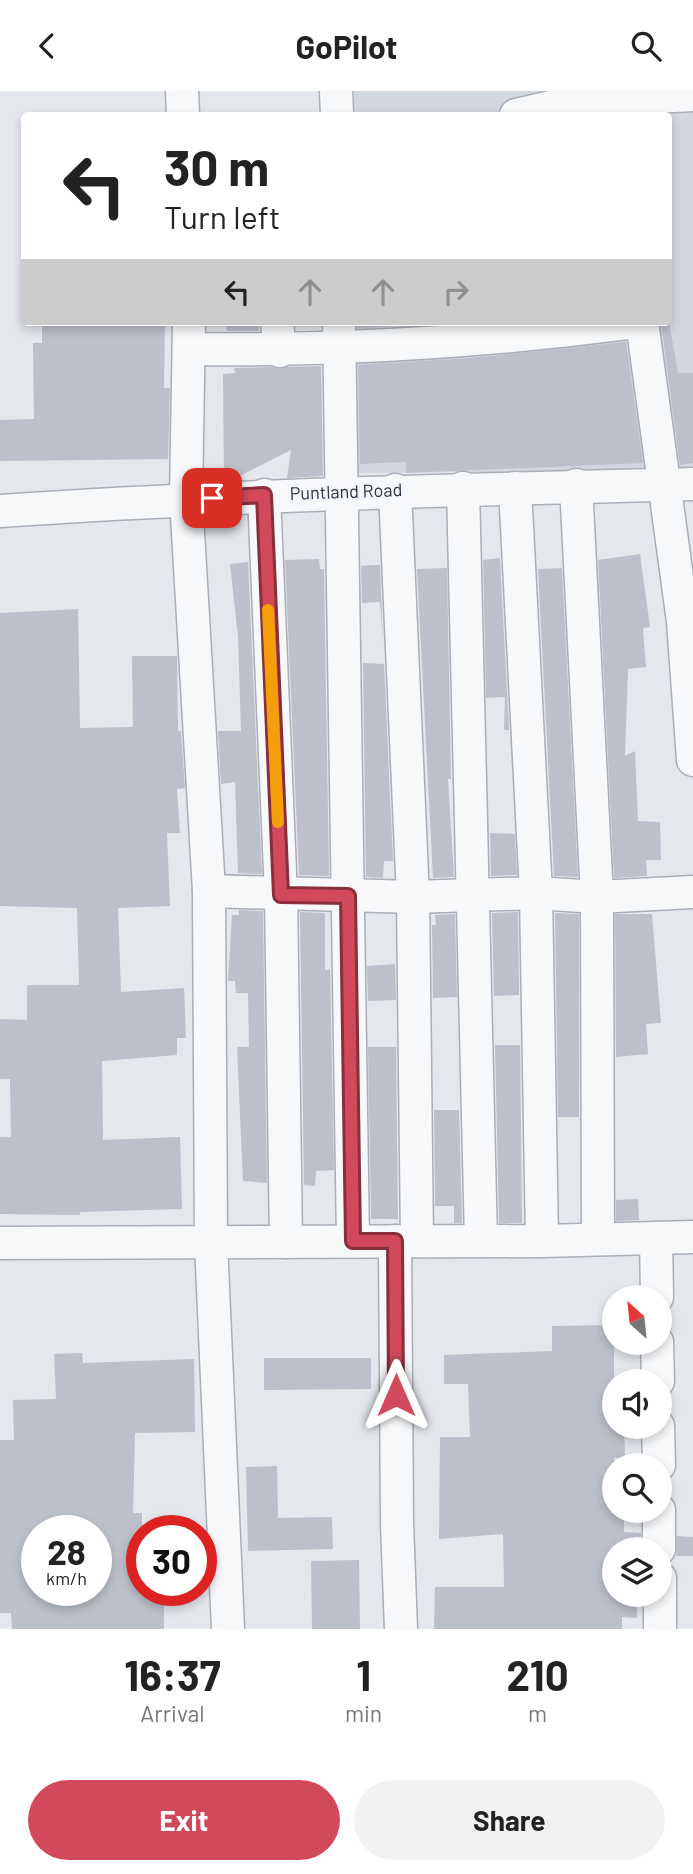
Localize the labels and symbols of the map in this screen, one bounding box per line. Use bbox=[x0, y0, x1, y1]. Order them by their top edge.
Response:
pin bbox=[182, 468, 242, 528]
street label: Puntland Road bbox=[289, 478, 403, 504]
north arrow bbox=[602, 1285, 672, 1355]
position arrow bbox=[359, 1358, 433, 1432]
speed limit sign: 30 bbox=[126, 1515, 217, 1606]

